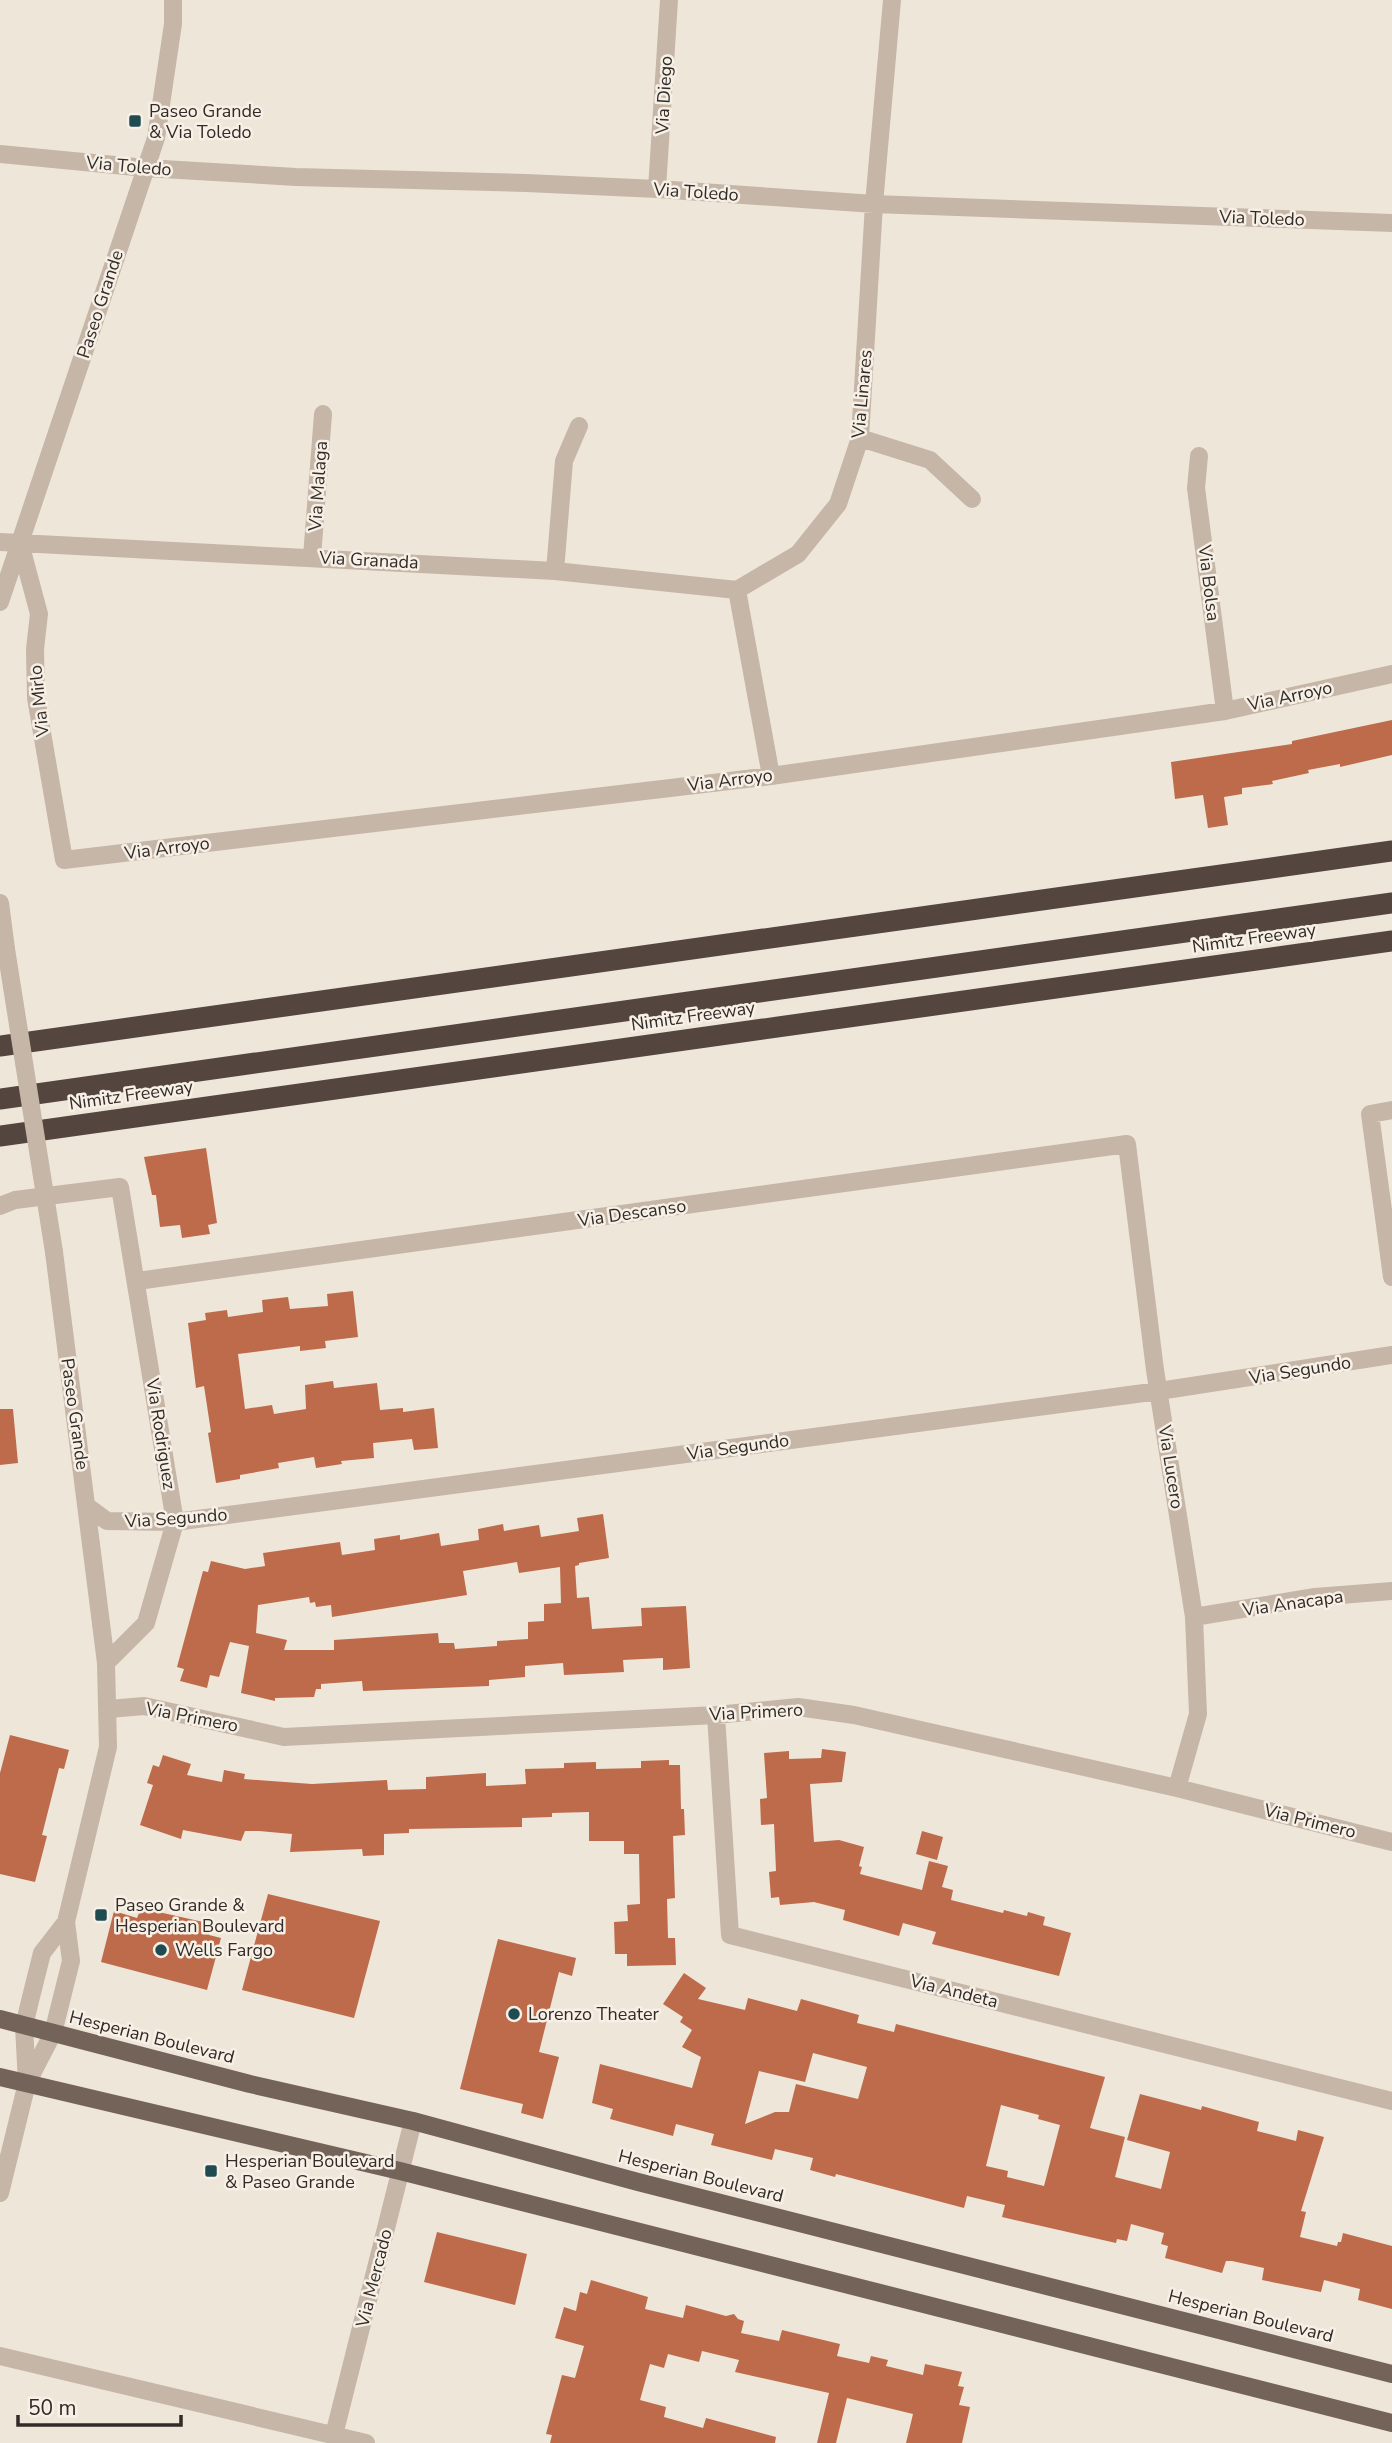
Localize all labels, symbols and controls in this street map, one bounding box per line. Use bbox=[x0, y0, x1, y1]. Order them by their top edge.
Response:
street label: Via Diego bbox=[650, 55, 678, 136]
place label: Paseo Grande & Via Toledo bbox=[149, 99, 262, 144]
marker: Paseo Grande & Via Toledo bbox=[127, 113, 143, 129]
street label: Via Toledo bbox=[84, 150, 173, 182]
street label: Via Toledo bbox=[652, 177, 739, 207]
street label: Via Toledo bbox=[1218, 204, 1305, 231]
street label: Paseo Grande bbox=[71, 247, 129, 361]
street label: Via Linares bbox=[846, 349, 878, 440]
street label: Via Malaga bbox=[303, 440, 333, 533]
street label: Via Bolsa bbox=[1192, 543, 1226, 622]
street label: Via Granada bbox=[318, 545, 419, 575]
street label: Via Mirlo bbox=[23, 664, 55, 739]
street label: Via Arroyo bbox=[1245, 675, 1334, 717]
street label: Via Arroyo bbox=[685, 763, 774, 797]
street label: Via Arroyo bbox=[122, 831, 211, 865]
street label: Nimitz Freeway bbox=[1190, 917, 1318, 959]
street label: Nimitz Freeway bbox=[629, 995, 757, 1037]
street label: Nimitz Freeway bbox=[67, 1074, 195, 1116]
street label: Via Descanso bbox=[575, 1194, 688, 1233]
street label: Via Segundo bbox=[1246, 1350, 1353, 1390]
street label: Paseo Grande bbox=[55, 1357, 95, 1471]
street label: Via Rodriguez bbox=[140, 1376, 182, 1491]
street label: Via Lucero bbox=[1152, 1422, 1189, 1511]
street label: Via Segundo bbox=[684, 1428, 791, 1466]
street label: Via Segundo bbox=[123, 1502, 228, 1534]
street label: Via Anacapa bbox=[1240, 1584, 1345, 1622]
street label: Via Primero bbox=[143, 1696, 240, 1738]
street label: Via Primero bbox=[707, 1698, 804, 1726]
street label: Via Primero bbox=[1261, 1798, 1358, 1844]
place label: Paseo Grande & Hesperian Boulevard bbox=[115, 1893, 284, 1938]
marker: Paseo Grande & Hesperian Boulevard bbox=[93, 1907, 109, 1923]
place label: Wells Fargo bbox=[175, 1938, 273, 1962]
marker: Wells Fargo bbox=[153, 1942, 169, 1958]
street label: Via Andeta bbox=[906, 1968, 1001, 2014]
place label: Lorenzo Theater bbox=[528, 2002, 660, 2026]
street label: Hesperian Boulevard bbox=[67, 2005, 237, 2069]
marker: Lorenzo Theater bbox=[506, 2006, 522, 2022]
street label: Hesperian Boulevard bbox=[616, 2144, 786, 2208]
place label: Hesperian Boulevard & Paseo Grande bbox=[225, 2149, 394, 2194]
marker: Hesperian Boulevard & Paseo Grande bbox=[203, 2163, 219, 2179]
street label: Via Mercado bbox=[350, 2226, 398, 2331]
street label: Hesperian Boulevard bbox=[1166, 2284, 1336, 2348]
scale bar bbox=[18, 2384, 180, 2428]
text: 50 m bbox=[28, 2394, 77, 2422]

